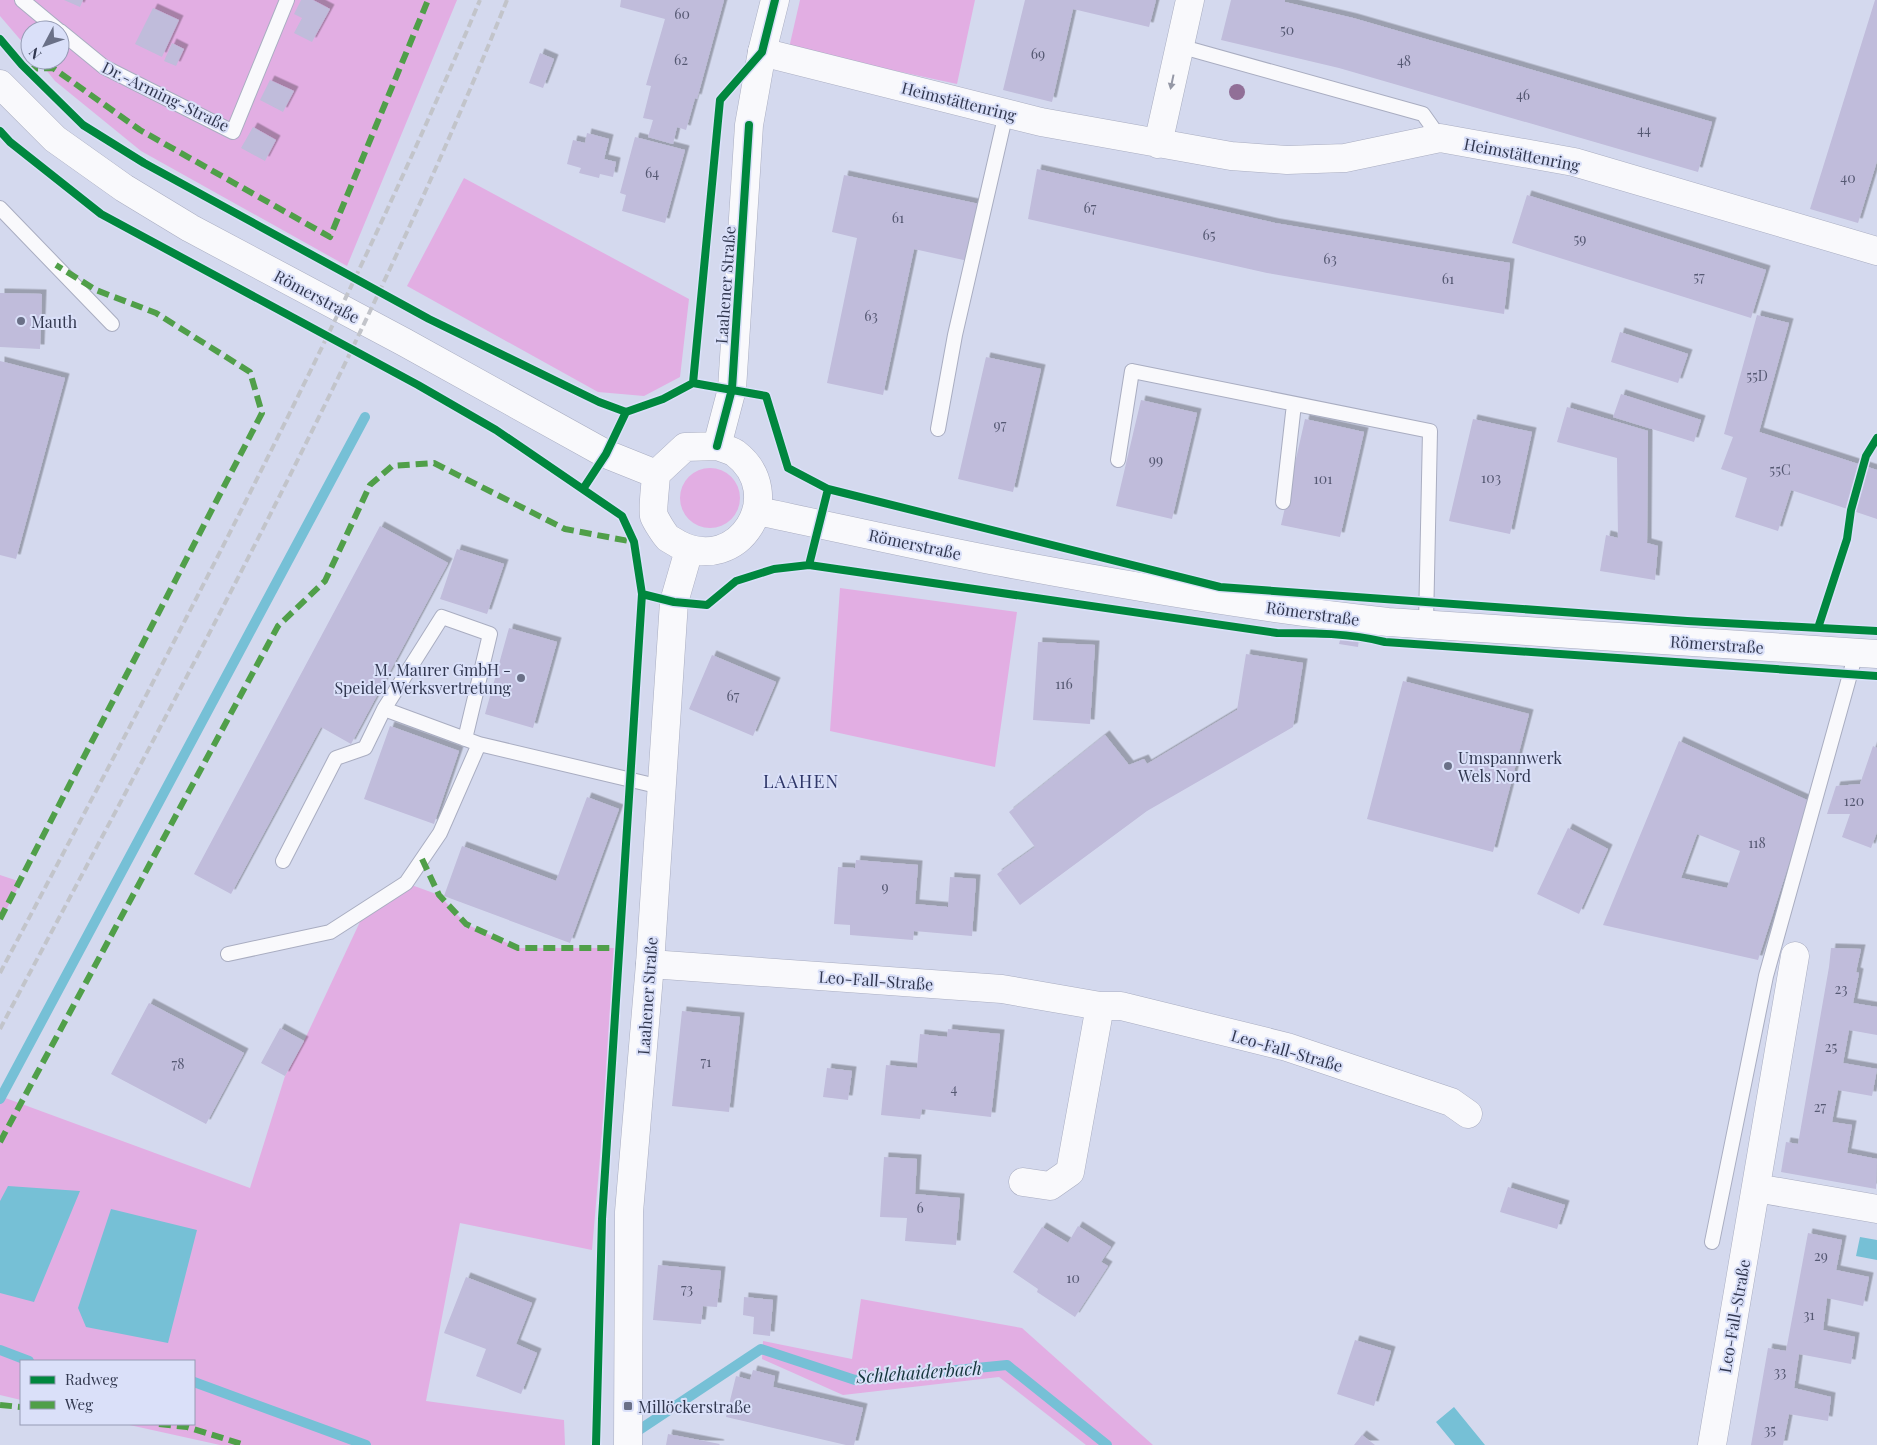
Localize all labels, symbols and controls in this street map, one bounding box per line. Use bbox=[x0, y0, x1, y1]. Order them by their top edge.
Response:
house number: 60 bbox=[674, 4, 690, 23]
north arrow bbox=[20, 20, 70, 70]
house number: 50 bbox=[1280, 20, 1294, 39]
text: N bbox=[24, 44, 45, 64]
house number: 69 bbox=[1031, 44, 1045, 63]
house number: 62 bbox=[674, 50, 688, 69]
house number: 48 bbox=[1397, 51, 1411, 70]
street label: Dr.-Arming-Straße bbox=[99, 56, 233, 136]
one-way arrow bbox=[1168, 74, 1176, 89]
street label: Heimstättenring bbox=[899, 77, 1019, 126]
house number: 46 bbox=[1516, 85, 1530, 104]
house number: 44 bbox=[1637, 120, 1651, 139]
street label: Heimstättenring bbox=[1462, 132, 1582, 176]
house number: 64 bbox=[645, 163, 659, 182]
house number: 40 bbox=[1840, 168, 1856, 187]
house number: 67 bbox=[1084, 198, 1097, 217]
house number: 61 bbox=[892, 208, 904, 227]
street label: Laahener Straße bbox=[710, 225, 740, 345]
house number: 65 bbox=[1202, 225, 1216, 244]
house number: 59 bbox=[1574, 229, 1586, 248]
house number: 63 bbox=[1323, 249, 1337, 268]
street label: Römerstraße bbox=[271, 265, 363, 327]
house number: 57 bbox=[1693, 267, 1705, 286]
house number: 61 bbox=[1442, 269, 1454, 288]
house number: 63 bbox=[864, 306, 878, 325]
place label: Mauth bbox=[31, 311, 78, 332]
marker: Mauth bbox=[15, 315, 27, 327]
house number: 55D bbox=[1746, 366, 1768, 385]
house number: 97 bbox=[994, 415, 1007, 434]
house number: 99 bbox=[1149, 450, 1163, 469]
house number: 55C bbox=[1769, 460, 1791, 479]
house number: 103 bbox=[1481, 468, 1501, 487]
house number: 101 bbox=[1314, 469, 1332, 488]
street label: Römerstraße bbox=[867, 524, 963, 564]
street label: Römerstraße bbox=[1265, 596, 1361, 630]
street label: Römerstraße bbox=[1669, 630, 1765, 658]
place label: M. Maurer GmbH - Speidel Werksvertretung bbox=[334, 659, 512, 698]
marker: M. Maurer GmbH - Speidel Werksvertretung bbox=[515, 672, 527, 684]
house number: 116 bbox=[1055, 674, 1073, 693]
house number: 67 bbox=[727, 686, 740, 705]
place label: Umspannwerk Wels Nord bbox=[1457, 747, 1562, 786]
marker: Umspannwerk Wels Nord bbox=[1442, 760, 1454, 772]
district label: LAAHEN bbox=[763, 769, 839, 793]
house number: 120 bbox=[1844, 791, 1864, 810]
house number: 118 bbox=[1748, 833, 1766, 852]
house number: 9 bbox=[881, 877, 889, 896]
street label: Laahener Straße bbox=[632, 936, 662, 1056]
street label: Leo-Fall-Straße bbox=[818, 966, 934, 994]
house number: 23 bbox=[1834, 979, 1848, 998]
street label: Leo-Fall-Straße bbox=[1229, 1024, 1345, 1076]
house number: 25 bbox=[1825, 1037, 1837, 1056]
house number: 71 bbox=[701, 1052, 711, 1071]
house number: 78 bbox=[172, 1054, 184, 1073]
house number: 4 bbox=[951, 1079, 958, 1098]
house number: 27 bbox=[1814, 1097, 1827, 1116]
house number: 6 bbox=[916, 1198, 924, 1217]
house number: 29 bbox=[1814, 1246, 1828, 1265]
street label: Leo-Fall-Straße bbox=[1714, 1258, 1754, 1374]
house number: 10 bbox=[1066, 1268, 1080, 1287]
house number: 73 bbox=[681, 1279, 693, 1298]
house number: 31 bbox=[1803, 1305, 1815, 1324]
water label: Schlehaiderbach bbox=[854, 1356, 983, 1388]
legend bbox=[20, 1360, 195, 1425]
house number: 33 bbox=[1774, 1362, 1786, 1381]
text: Radweg bbox=[65, 1369, 118, 1389]
text: Weg bbox=[64, 1394, 93, 1414]
place label: Millöckerstraße bbox=[638, 1396, 751, 1417]
marker: Millöckerstraße bbox=[622, 1400, 634, 1412]
house number: 35 bbox=[1764, 1420, 1776, 1439]

